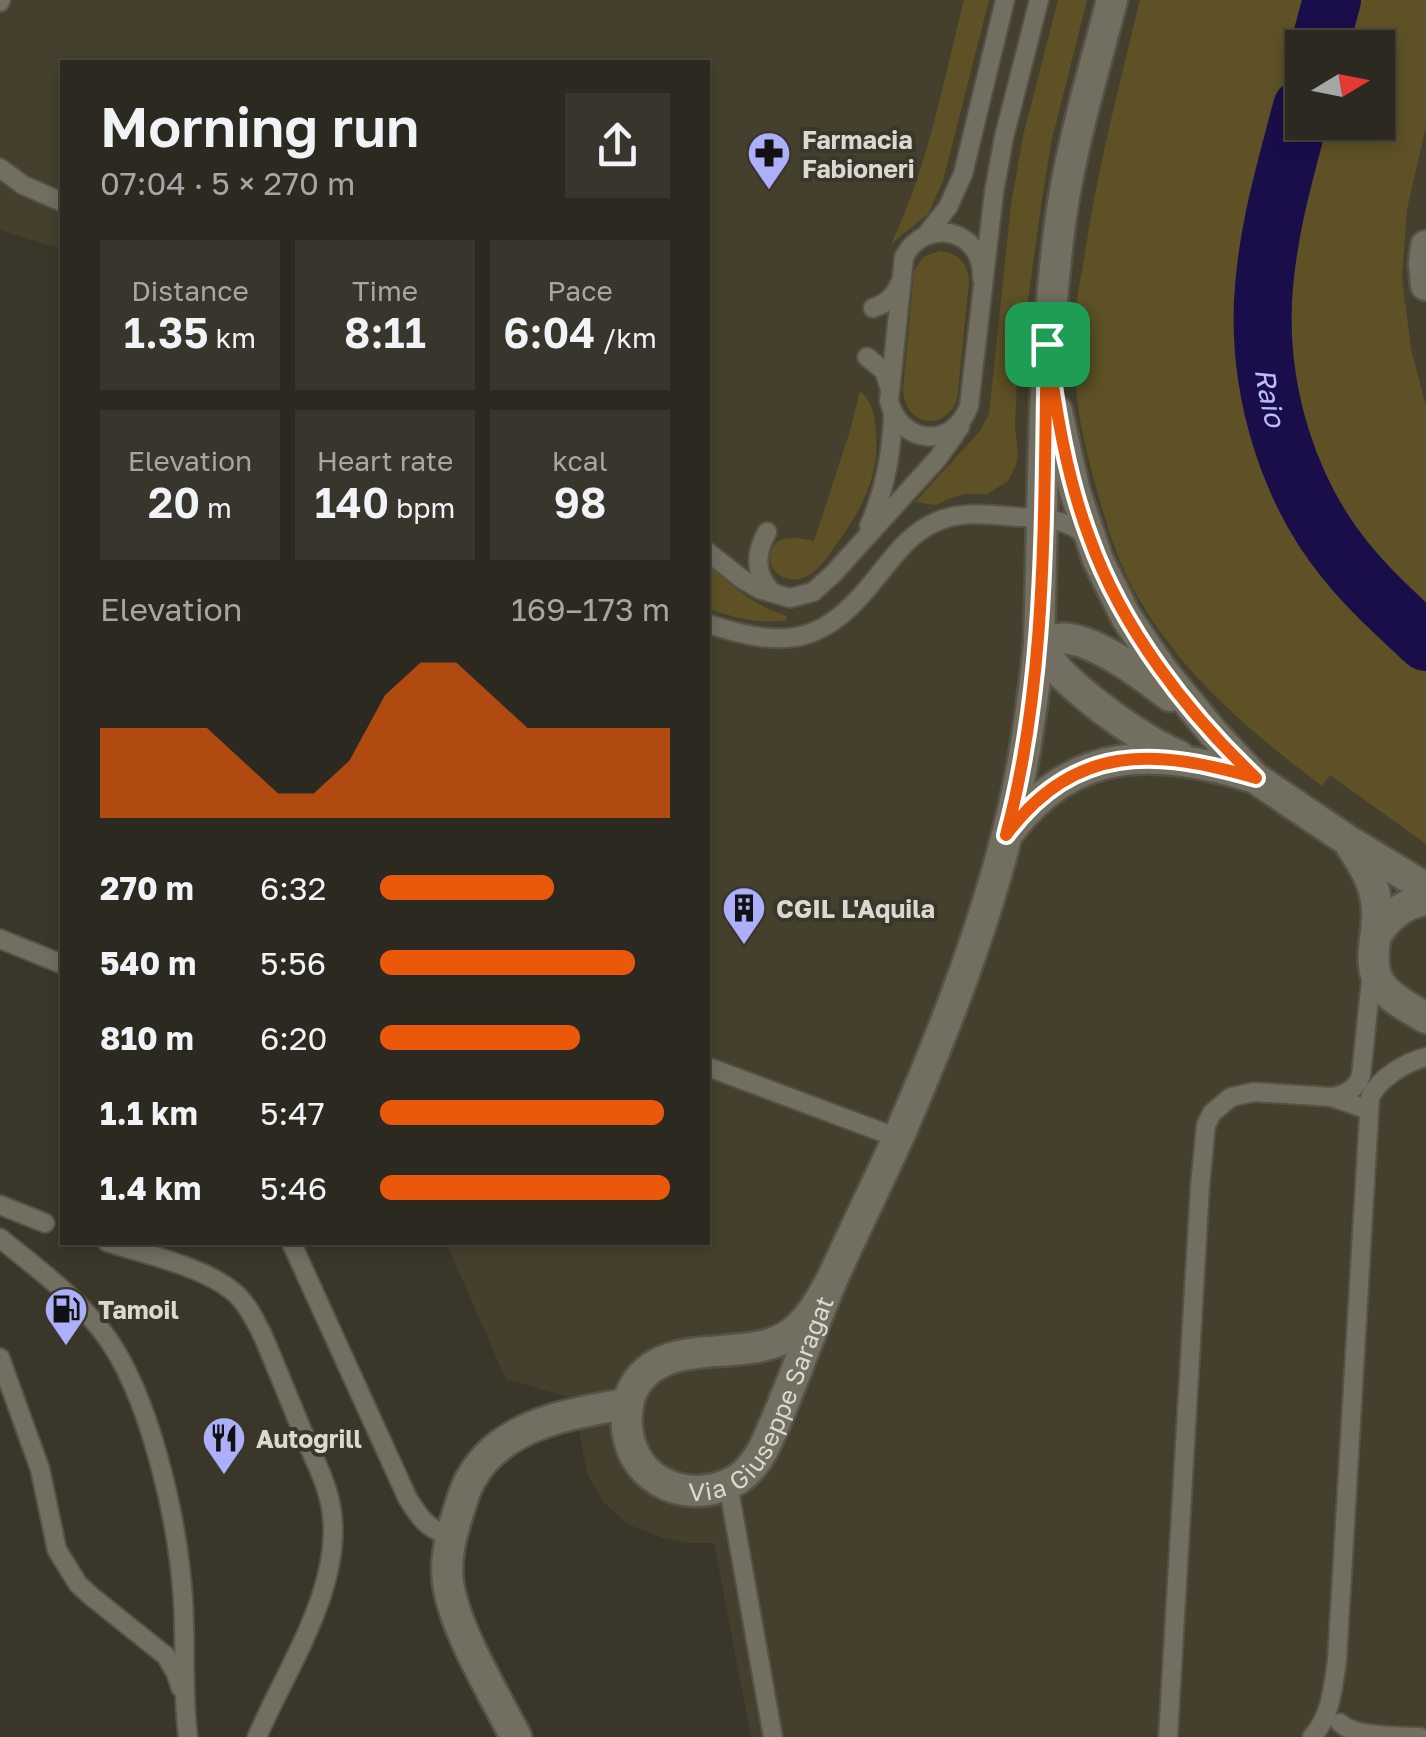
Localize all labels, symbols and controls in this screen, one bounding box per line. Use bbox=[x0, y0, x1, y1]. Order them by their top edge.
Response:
north arrow bbox=[1285, 30, 1395, 140]
map controls bbox=[1285, 30, 1395, 140]
text: Morning run bbox=[100, 93, 419, 159]
button: share bbox=[565, 93, 670, 198]
place label: Farmacia Fabioneri bbox=[802, 124, 915, 184]
pharmacy icon: Farmacia Fabioneri bbox=[746, 130, 792, 191]
text: 07:04 · 5 × 270 m bbox=[100, 164, 355, 202]
text: Distance bbox=[131, 274, 249, 307]
text: Time bbox=[352, 274, 418, 307]
text: Pace bbox=[547, 274, 613, 307]
pin bbox=[1005, 302, 1090, 387]
text: 1.35 bbox=[124, 307, 209, 357]
text: 8:11 bbox=[344, 307, 426, 357]
text: 6:04 bbox=[503, 307, 596, 357]
icon: arrive bbox=[1020, 317, 1075, 372]
text: km bbox=[209, 321, 256, 354]
text: /km bbox=[596, 321, 657, 354]
water label: Raio bbox=[1249, 366, 1294, 432]
text: Elevation bbox=[128, 444, 252, 477]
text: Heart rate bbox=[317, 444, 453, 477]
text: kcal bbox=[552, 444, 608, 477]
text: 20 bbox=[148, 477, 200, 527]
text: 140 bbox=[315, 477, 389, 527]
text: 98 bbox=[554, 477, 606, 527]
text: m bbox=[200, 491, 232, 524]
text: bpm bbox=[389, 491, 455, 524]
text: Elevation bbox=[100, 590, 242, 628]
text: 169–173 m bbox=[511, 590, 670, 628]
text: 270 m bbox=[100, 869, 194, 907]
text: 6:32 bbox=[260, 869, 326, 907]
building icon: CGIL L'Aquila bbox=[721, 885, 767, 946]
place label: CGIL L'Aquila bbox=[776, 893, 935, 924]
text: 540 m bbox=[100, 944, 196, 982]
text: 5:56 bbox=[260, 944, 326, 982]
text: 810 m bbox=[100, 1019, 194, 1057]
text: 6:20 bbox=[260, 1019, 327, 1057]
text: 1.1 km bbox=[100, 1094, 198, 1132]
text: 5:47 bbox=[260, 1094, 325, 1132]
text: 1.4 km bbox=[100, 1169, 201, 1207]
text: 5:46 bbox=[260, 1169, 327, 1207]
fuel station icon: Tamoil bbox=[43, 1286, 89, 1347]
street label: Via Giuseppe Saragat bbox=[688, 1291, 839, 1506]
place label: Tamoil bbox=[98, 1294, 179, 1325]
restaurant icon: Autogrill bbox=[201, 1415, 247, 1476]
place label: Autogrill bbox=[256, 1423, 362, 1454]

